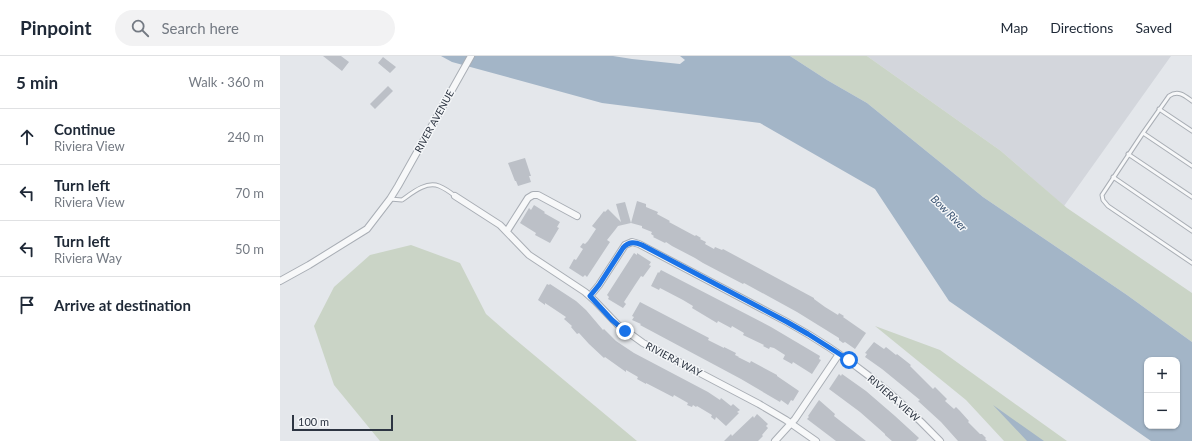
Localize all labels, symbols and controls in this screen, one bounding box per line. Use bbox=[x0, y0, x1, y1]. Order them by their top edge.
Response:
search box bbox=[115, 10, 395, 46]
text: Pinpoint bbox=[20, 16, 91, 39]
icon: search bbox=[129, 17, 151, 39]
text: Search here bbox=[161, 19, 239, 37]
text: Map bbox=[1001, 19, 1028, 36]
text: Directions bbox=[1050, 19, 1113, 36]
text: Saved bbox=[1135, 19, 1172, 36]
text: 5 min bbox=[16, 72, 58, 93]
text: Walk · 360 m bbox=[188, 74, 264, 90]
street label: RIVER AVENUE bbox=[412, 87, 456, 154]
text: Continue bbox=[54, 120, 115, 138]
icon: ahead bbox=[16, 126, 38, 148]
text: 240 m bbox=[227, 129, 264, 145]
text: Riviera View bbox=[54, 138, 125, 154]
text: Turn left bbox=[54, 176, 110, 194]
icon: left bbox=[16, 182, 38, 204]
text: 70 m bbox=[235, 185, 264, 201]
water label: Bow River bbox=[929, 192, 970, 234]
text: Riviera View bbox=[54, 194, 125, 210]
text: Turn left bbox=[54, 232, 110, 250]
icon: left bbox=[16, 238, 38, 260]
text: 50 m bbox=[235, 241, 264, 257]
text: Riviera Way bbox=[54, 250, 122, 266]
icon: arrive bbox=[16, 294, 38, 316]
text: Arrive at destination bbox=[54, 296, 191, 314]
route end bbox=[616, 322, 634, 340]
street label: RIVIERA WAY bbox=[644, 339, 705, 379]
route start bbox=[840, 351, 858, 369]
map controls bbox=[1144, 357, 1180, 429]
button: + bbox=[1144, 357, 1180, 393]
street label: RIVIERA VIEW bbox=[866, 372, 923, 424]
button: − bbox=[1144, 393, 1180, 429]
scale bar bbox=[292, 413, 393, 432]
text: 100 m bbox=[298, 415, 329, 428]

